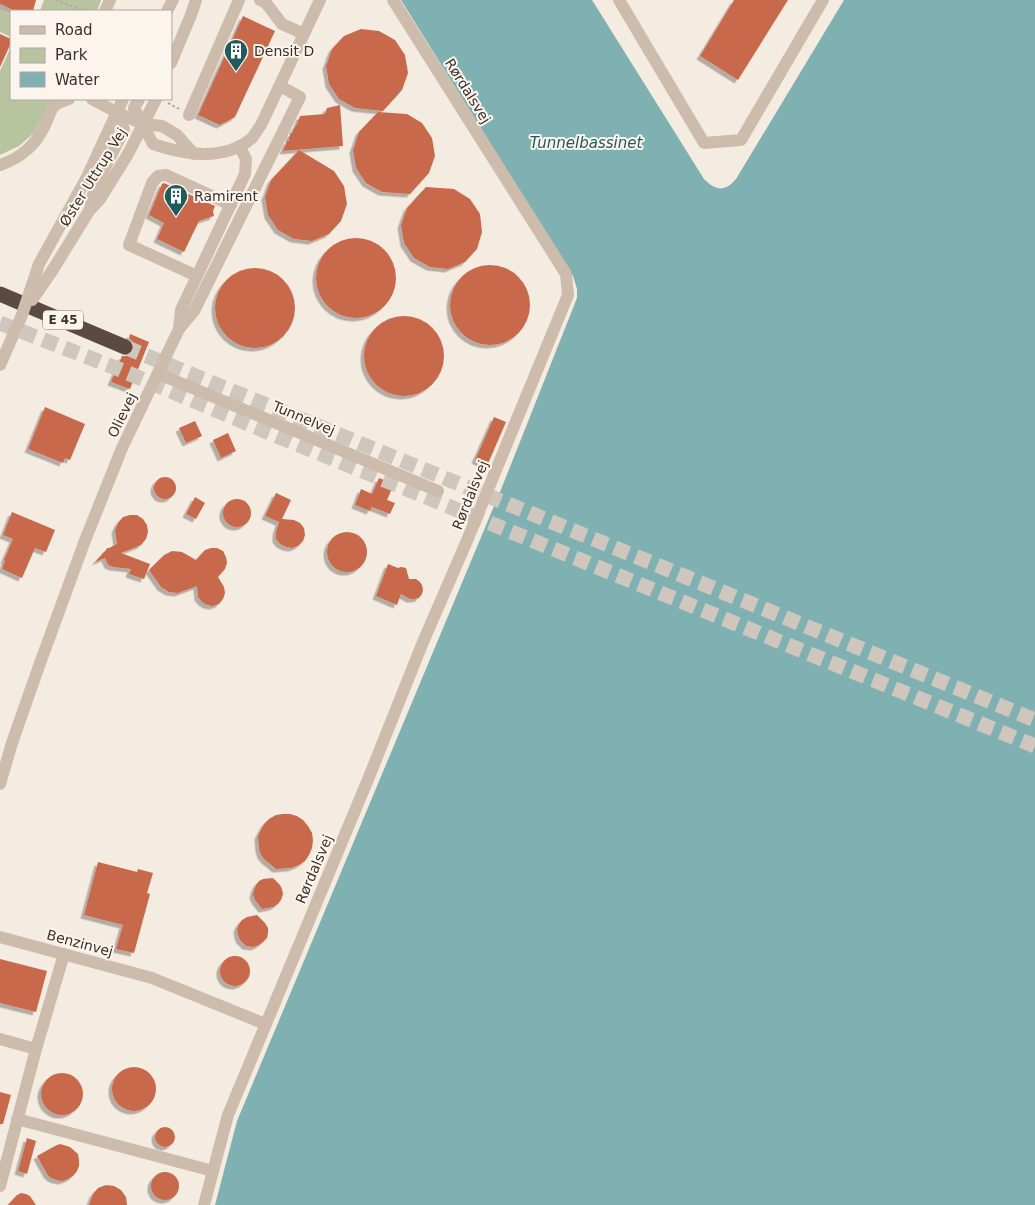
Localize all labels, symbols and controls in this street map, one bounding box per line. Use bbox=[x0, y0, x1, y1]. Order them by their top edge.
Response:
legend bbox=[10, 10, 172, 100]
text: Road bbox=[55, 21, 93, 39]
building icon: Densit D bbox=[223, 38, 249, 72]
place label: Densit D bbox=[254, 43, 314, 59]
text: Park bbox=[55, 46, 88, 64]
street label: Rørdalsvej bbox=[442, 56, 494, 126]
text: Water bbox=[55, 71, 100, 89]
street label: Øster Uttrup Vej bbox=[56, 125, 130, 229]
water label: Tunnelbassinet bbox=[530, 134, 643, 152]
building icon: Ramirent bbox=[163, 183, 189, 217]
place label: Ramirent bbox=[194, 188, 258, 204]
road number: E 45 bbox=[43, 310, 83, 330]
street label: Olievej bbox=[104, 390, 140, 440]
street label: Tunnelvej bbox=[269, 397, 338, 438]
street label: Rørdalsvej bbox=[449, 458, 491, 532]
street label: Rørdalsvej bbox=[292, 832, 336, 906]
street label: Benzinvej bbox=[45, 926, 115, 960]

